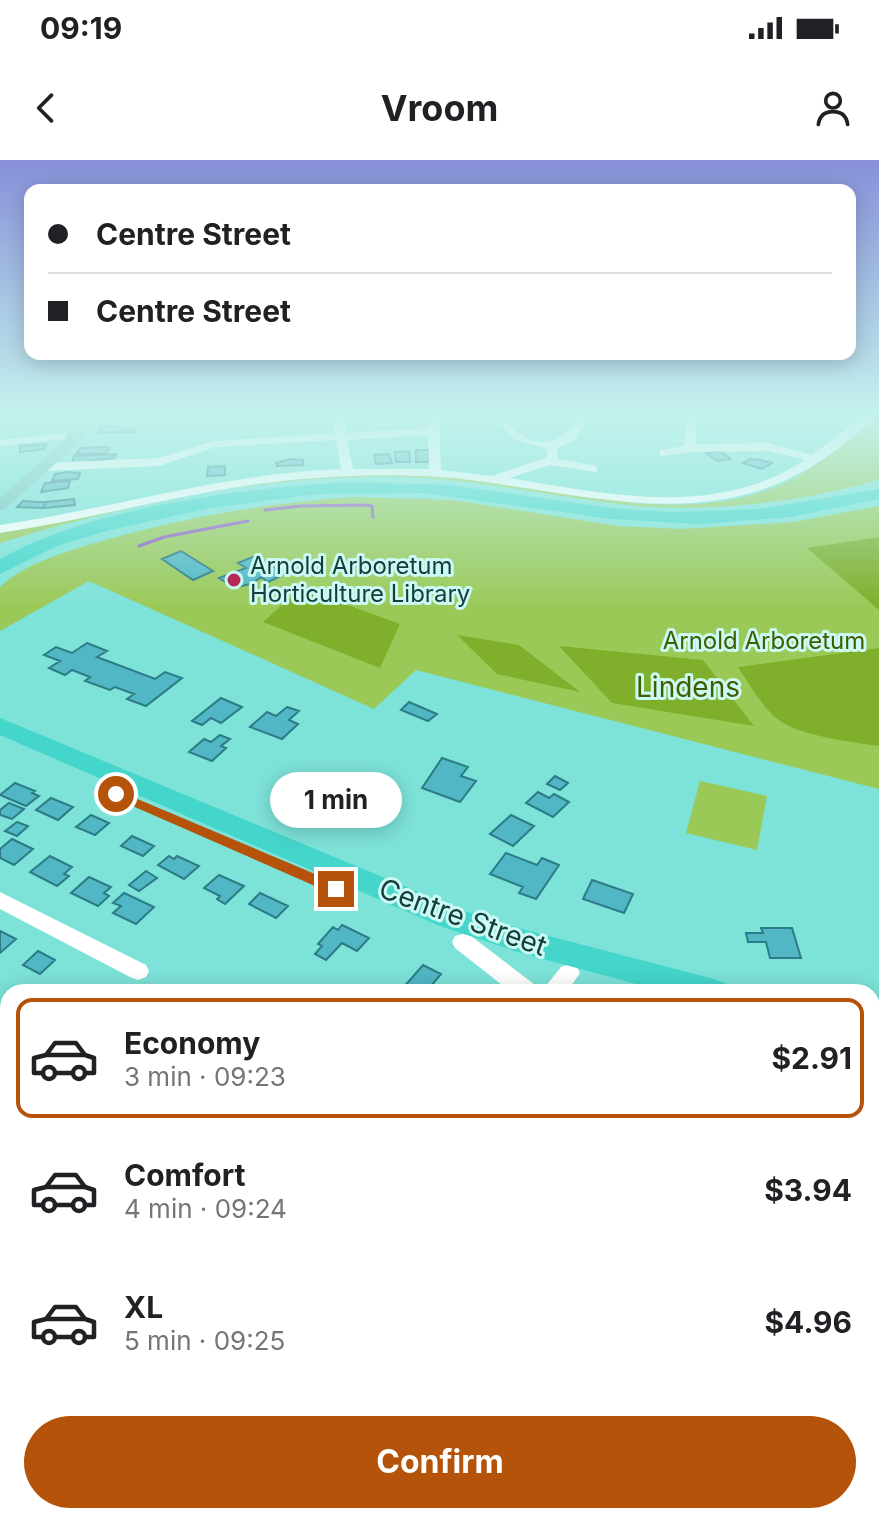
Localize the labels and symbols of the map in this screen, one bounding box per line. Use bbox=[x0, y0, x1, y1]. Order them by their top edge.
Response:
place label: Arnold Arboretum Horticulture Library bbox=[250, 551, 470, 608]
marker: Arnold Arboretum Horticulture Library bbox=[225, 571, 243, 589]
park label: Arnold Arboretum bbox=[663, 626, 865, 655]
park label: Lindens bbox=[636, 670, 740, 704]
callout: 1 min bbox=[270, 773, 402, 829]
route start bbox=[98, 776, 134, 812]
route end bbox=[318, 871, 354, 907]
street label: Centre Street bbox=[375, 871, 551, 963]

